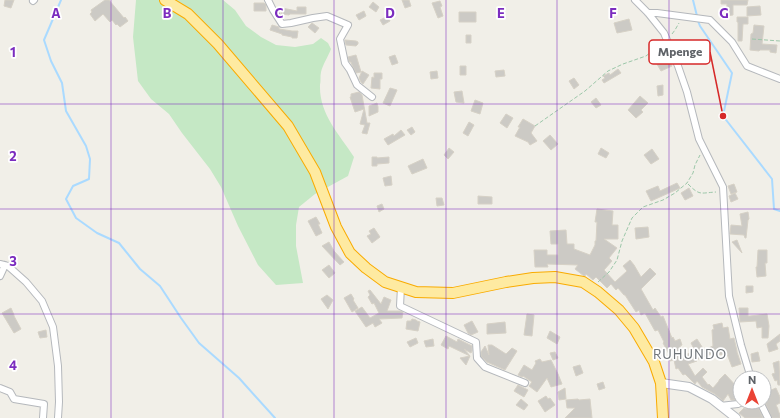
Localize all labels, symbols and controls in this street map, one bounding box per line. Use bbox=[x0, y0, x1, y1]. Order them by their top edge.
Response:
text: A bbox=[51, 5, 61, 21]
text: B bbox=[163, 5, 172, 21]
text: C bbox=[275, 5, 284, 21]
text: D bbox=[385, 5, 395, 21]
text: E bbox=[497, 5, 505, 21]
text: F bbox=[609, 5, 617, 21]
text: G bbox=[719, 5, 729, 21]
callout: Mpenge bbox=[649, 40, 710, 64]
text: 1 bbox=[10, 44, 16, 60]
text: Mpenge bbox=[658, 44, 702, 58]
text: 2 bbox=[9, 148, 17, 164]
text: 3 bbox=[9, 253, 17, 269]
district label: RUHUNDO bbox=[653, 346, 727, 362]
text: 4 bbox=[9, 357, 17, 373]
north arrow bbox=[732, 370, 772, 410]
text: N bbox=[748, 373, 756, 386]

